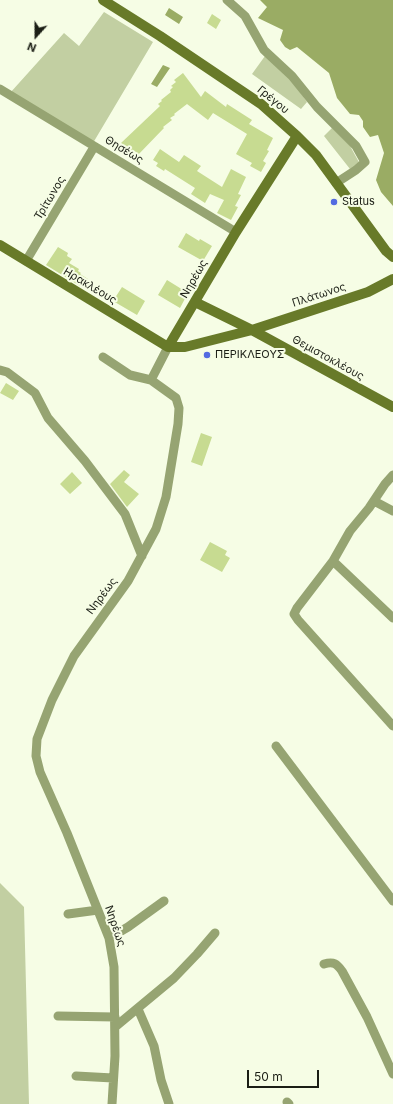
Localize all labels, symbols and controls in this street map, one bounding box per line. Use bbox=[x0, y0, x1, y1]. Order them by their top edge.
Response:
north arrow bbox=[16, 16, 56, 56]
text: N bbox=[25, 39, 38, 55]
street label: Γρέγου bbox=[255, 83, 291, 117]
street label: Θησέως bbox=[102, 133, 146, 167]
street label: Τρίτωνος bbox=[32, 174, 68, 222]
place label: Status bbox=[342, 195, 375, 209]
marker: Status bbox=[329, 197, 339, 207]
street label: Νηρέως bbox=[178, 257, 210, 301]
street label: Ηρακλέους bbox=[61, 265, 119, 307]
street label: Πλάτωνος bbox=[291, 280, 347, 310]
street label: Θεμιστοκλέους bbox=[290, 333, 366, 383]
place label: ΠΕΡΙΚΛΕΟΥΣ bbox=[215, 348, 284, 362]
marker: ΠΕΡΙΚΛΕΟΥΣ bbox=[202, 350, 212, 360]
street label: Νηρέως bbox=[84, 575, 120, 617]
street label: Νηρέως bbox=[102, 904, 128, 948]
scale bar bbox=[249, 1062, 321, 1088]
text: 50 m bbox=[254, 1069, 283, 1084]

